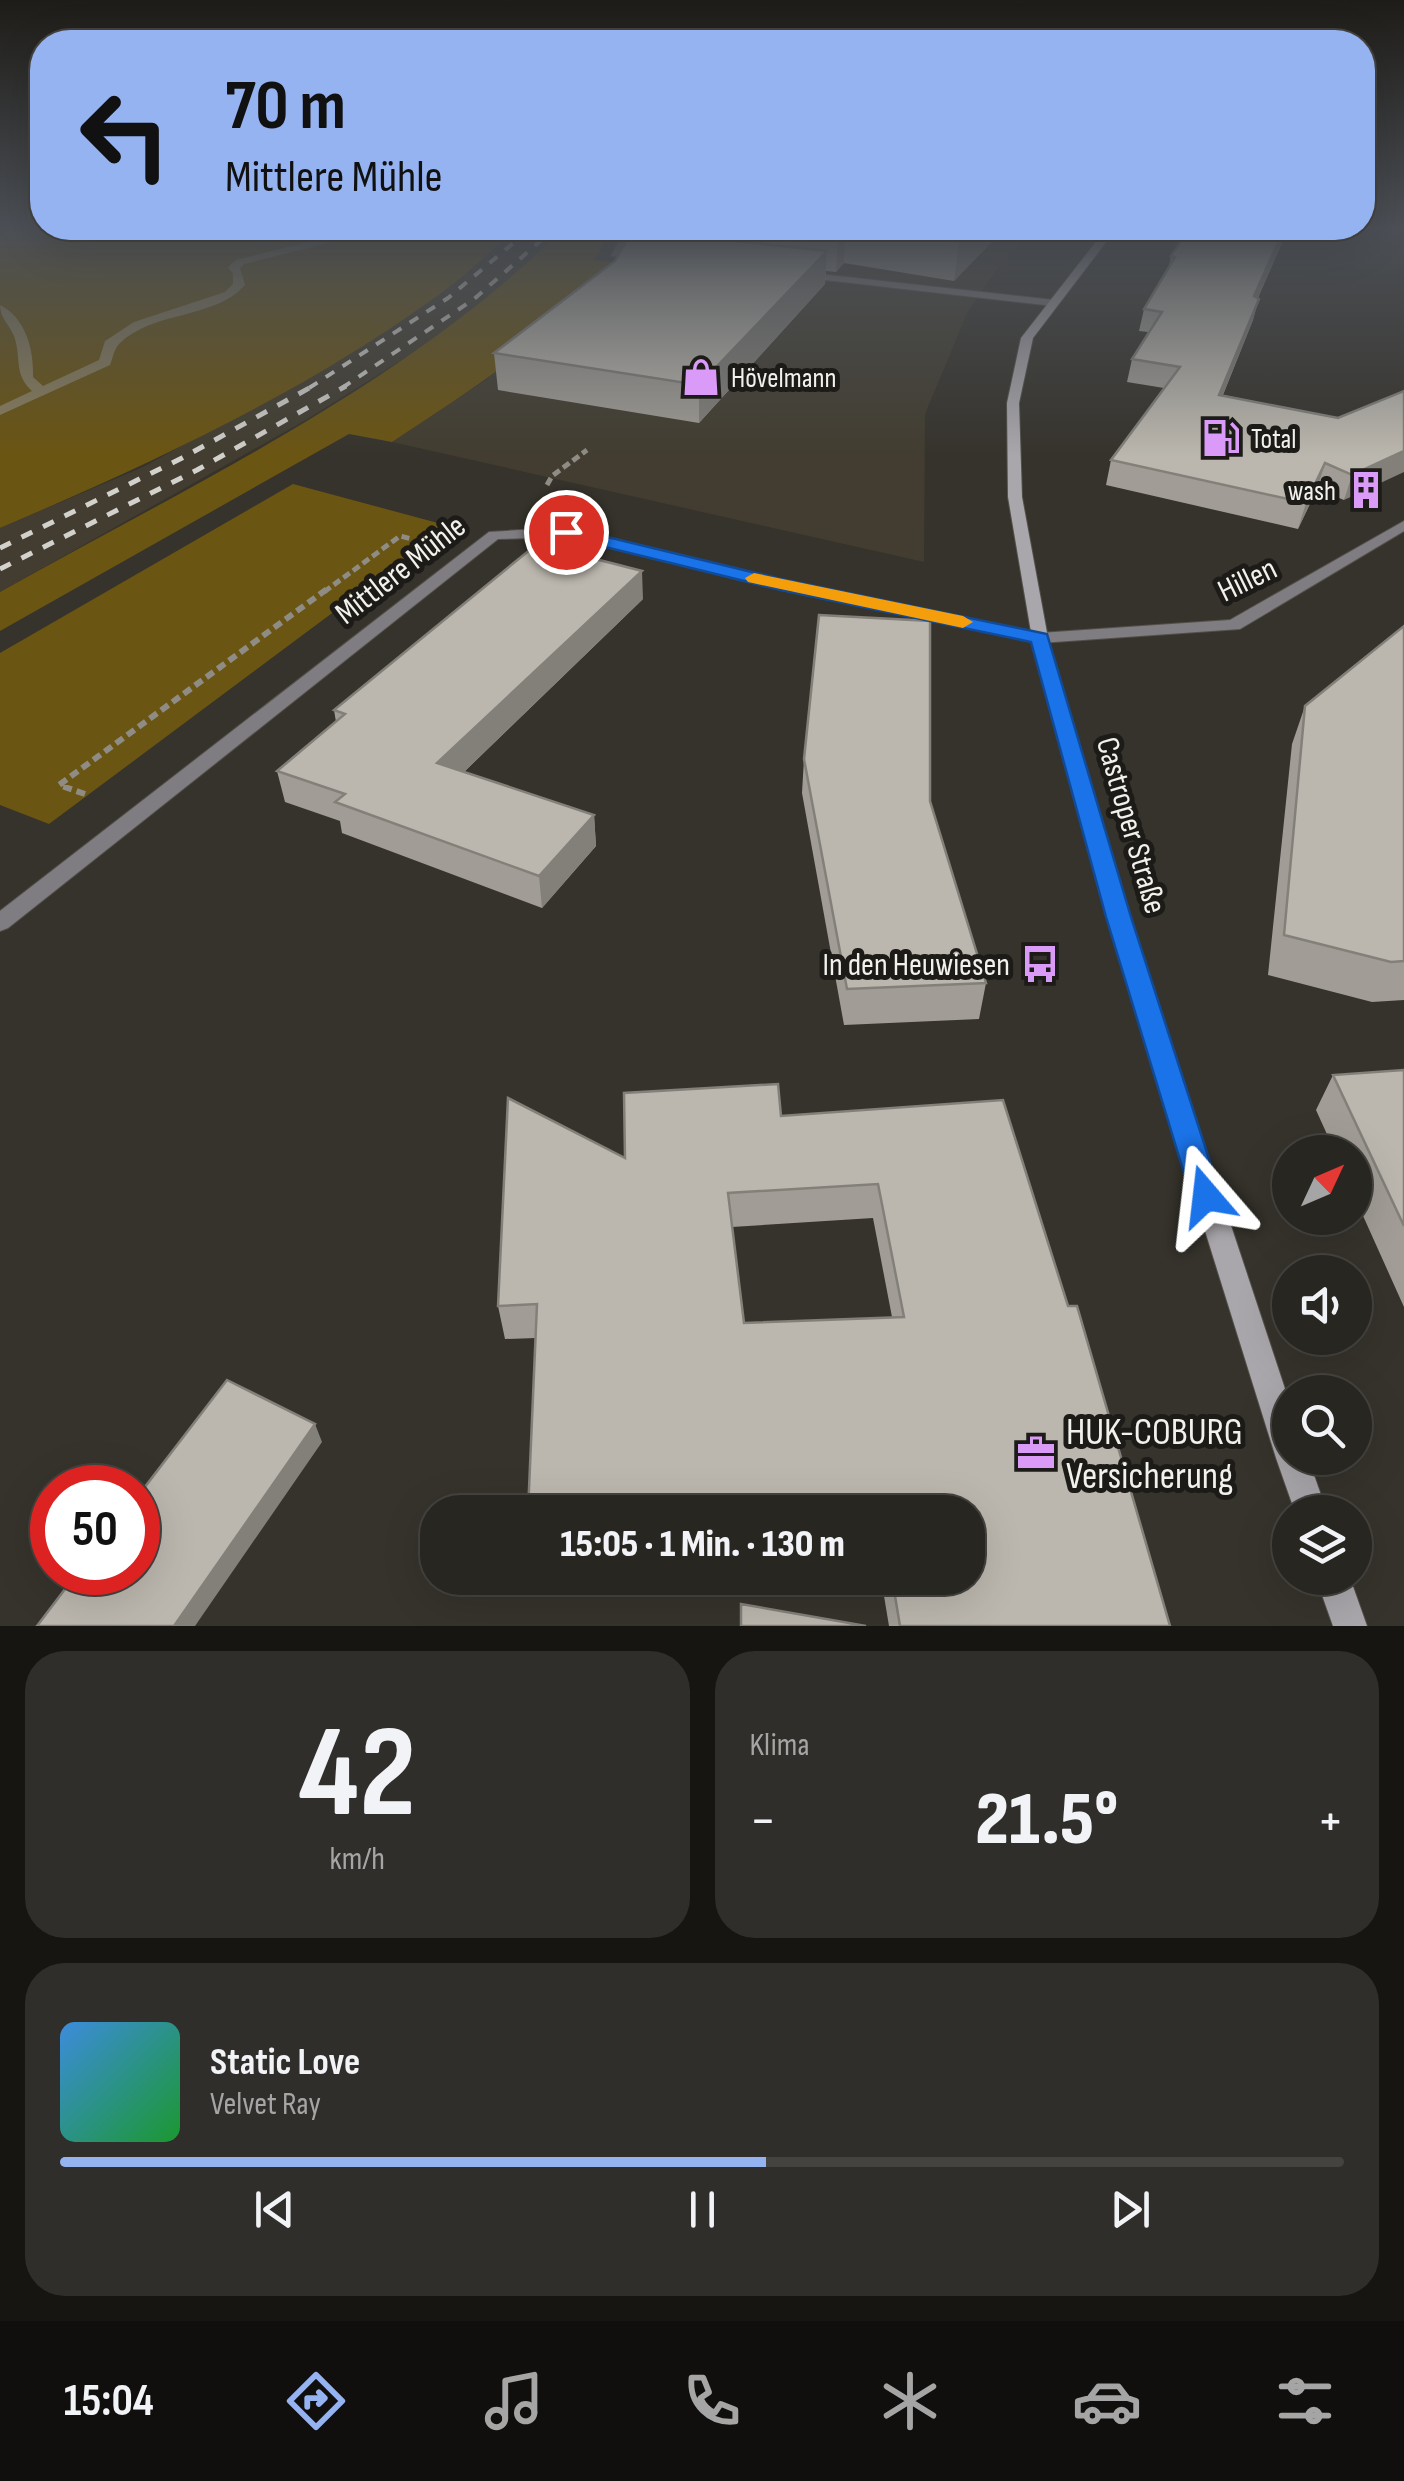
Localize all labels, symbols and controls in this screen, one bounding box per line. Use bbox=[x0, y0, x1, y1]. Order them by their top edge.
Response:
text: 70 m bbox=[225, 65, 346, 149]
icon: left bbox=[60, 70, 190, 200]
text: Mittlere Mühle bbox=[225, 150, 443, 205]
shop icon: Hövelmann bbox=[680, 356, 722, 398]
place label: Hövelmann bbox=[731, 362, 836, 395]
fuel station icon: Total bbox=[1200, 417, 1242, 459]
place label: Total bbox=[1251, 423, 1297, 456]
building icon: wash bbox=[1345, 469, 1387, 511]
place label: wash bbox=[1288, 475, 1336, 508]
pin bbox=[524, 490, 609, 575]
icon: arrive bbox=[539, 505, 594, 560]
street label: Mittlere Mühle bbox=[328, 507, 474, 633]
street label: Hillen bbox=[1212, 550, 1283, 611]
street label: Castroper Straße bbox=[1087, 733, 1174, 918]
bus stop icon: In den Heuwiesen bbox=[1019, 943, 1061, 985]
place label: In den Heuwiesen bbox=[822, 946, 1010, 985]
north arrow bbox=[1272, 1135, 1372, 1235]
map controls bbox=[1272, 1135, 1372, 1595]
position arrow bbox=[1154, 1144, 1258, 1248]
button: sound bbox=[1272, 1255, 1372, 1355]
button: search bbox=[1272, 1375, 1372, 1475]
place label: HUK-COBURG Versicherung bbox=[1066, 1410, 1243, 1499]
office icon: HUK-COBURG Versicherung bbox=[1015, 1432, 1057, 1474]
speed limit sign: 50 bbox=[30, 1465, 160, 1595]
button: layers bbox=[1272, 1495, 1372, 1595]
text: 15:05 · 1 Min. · 130 m bbox=[560, 1522, 845, 1567]
text: 42 bbox=[298, 1697, 416, 1853]
text: Klima bbox=[750, 1726, 810, 1765]
text: 21.5° bbox=[975, 1775, 1118, 1866]
text: − bbox=[750, 1788, 776, 1855]
text: + bbox=[1317, 1788, 1344, 1855]
text: km/h bbox=[330, 1840, 385, 1879]
text: Static Love bbox=[210, 2040, 360, 2085]
text: Velvet Ray bbox=[210, 2085, 321, 2124]
icon: previous bbox=[247, 2182, 302, 2237]
icon: pause bbox=[675, 2182, 730, 2237]
icon: next bbox=[1103, 2182, 1158, 2237]
icon: directions bbox=[281, 2366, 351, 2436]
icon: music bbox=[479, 2366, 549, 2436]
icon: phone bbox=[677, 2366, 747, 2436]
icon: climate bbox=[875, 2366, 945, 2436]
icon: car bbox=[1072, 2366, 1142, 2436]
icon: filters bbox=[1270, 2366, 1340, 2436]
text: 15:04 bbox=[64, 2374, 154, 2429]

